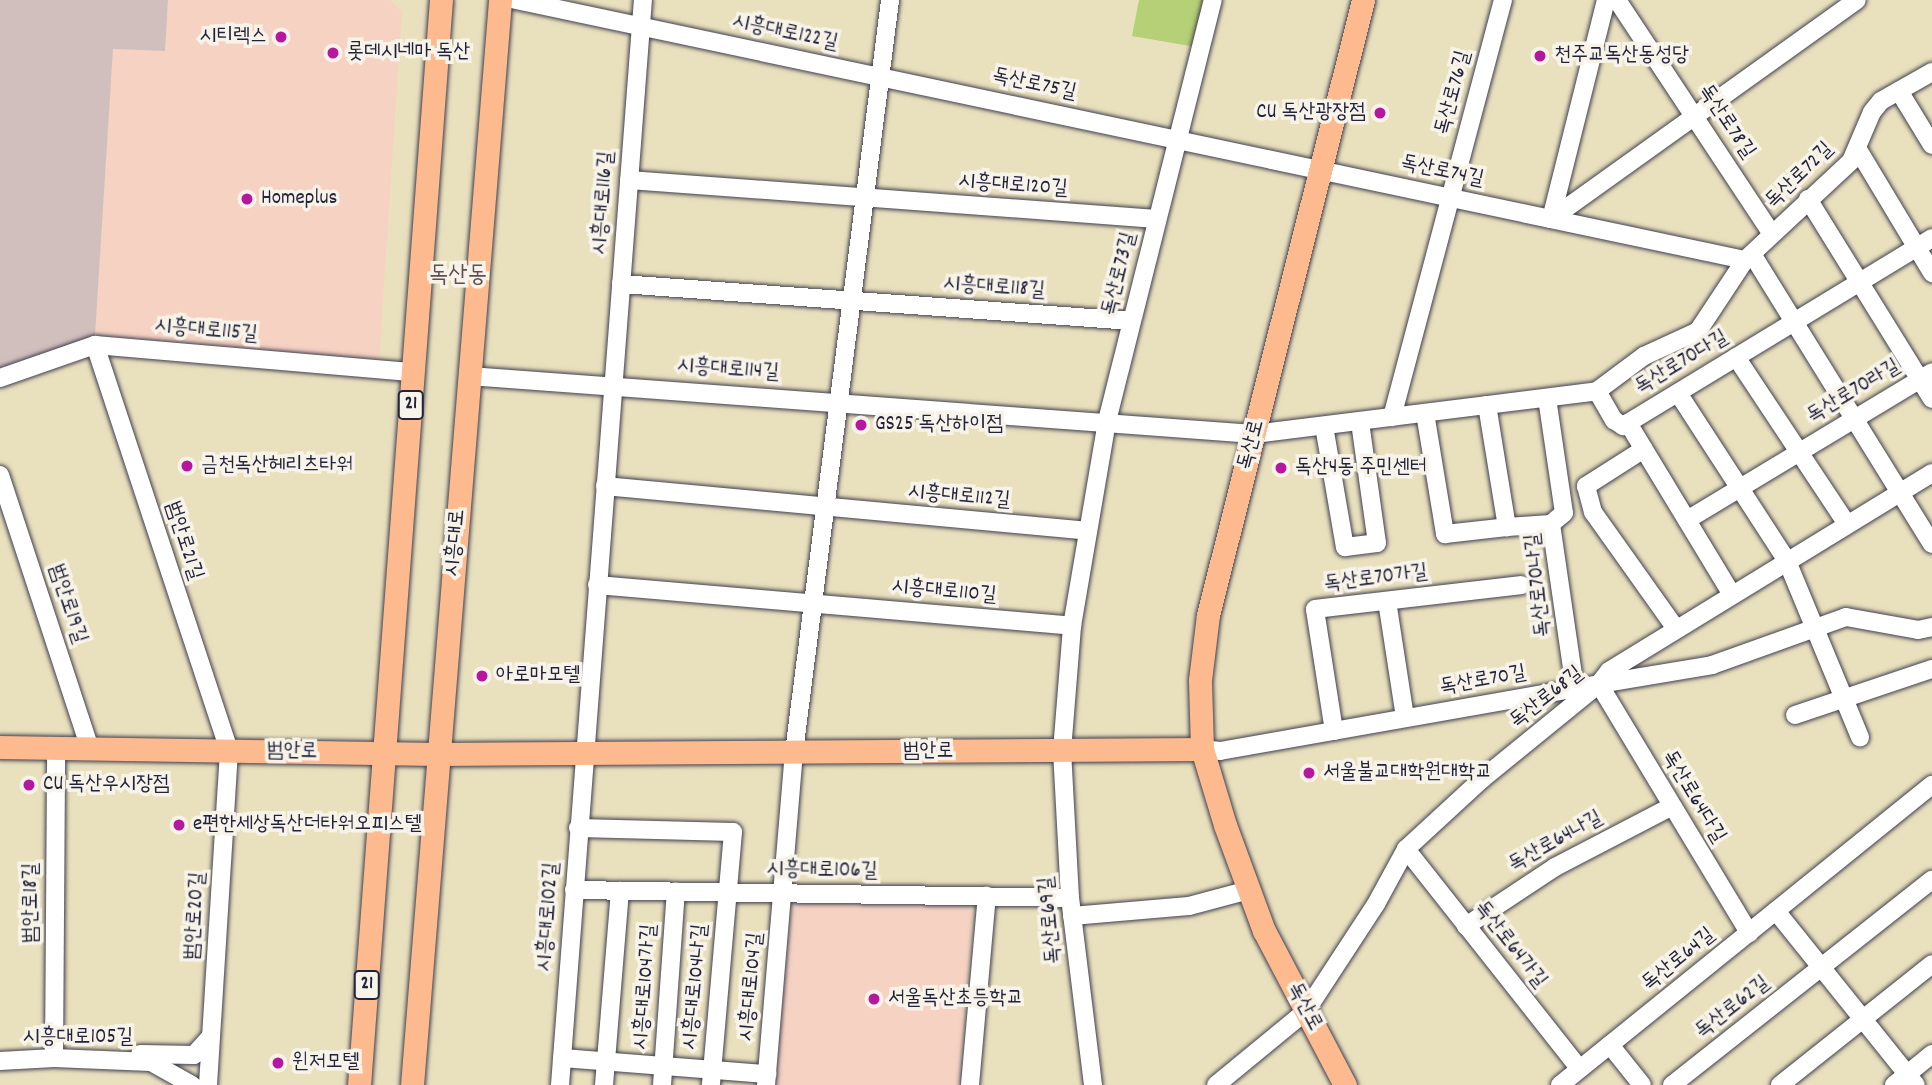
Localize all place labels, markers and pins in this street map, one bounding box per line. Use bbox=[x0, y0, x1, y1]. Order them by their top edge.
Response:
place label: 시티렉스 bbox=[199, 24, 267, 50]
marker: 시티렉스 bbox=[273, 29, 289, 45]
place label: 롯데시네마 독산 bbox=[347, 40, 470, 66]
place label: 천주교독산동성당 bbox=[1554, 43, 1689, 69]
marker: 롯데시네마 독산 bbox=[325, 45, 341, 61]
marker: 천주교독산동성당 bbox=[1532, 48, 1548, 64]
place label: CU 독산광장점 bbox=[1256, 100, 1366, 126]
marker: CU 독산광장점 bbox=[1372, 105, 1388, 121]
place label: Homeplus bbox=[261, 186, 337, 212]
marker: Homeplus bbox=[239, 191, 255, 207]
place label: GS25 독산하이점 bbox=[875, 412, 1003, 438]
marker: GS25 독산하이점 bbox=[853, 417, 869, 433]
place label: 금천독산헤리츠타워 bbox=[201, 453, 353, 479]
place label: 독산4동 주민센터 bbox=[1295, 455, 1427, 481]
marker: 금천독산헤리츠타워 bbox=[179, 458, 195, 474]
marker: 독산4동 주민센터 bbox=[1273, 460, 1289, 476]
place label: 아로마모텔 bbox=[496, 663, 580, 689]
marker: 아로마모텔 bbox=[474, 668, 490, 684]
place label: 서울불교대학원대학교 bbox=[1323, 760, 1492, 786]
marker: 서울불교대학원대학교 bbox=[1301, 765, 1317, 781]
place label: CU 독산우시장점 bbox=[43, 772, 170, 798]
marker: CU 독산우시장점 bbox=[21, 777, 37, 793]
place label: e편한세상독산더타워오피스텔 bbox=[193, 812, 422, 838]
marker: e편한세상독산더타워오피스텔 bbox=[171, 817, 187, 833]
place label: 서울독산초등학교 bbox=[888, 986, 1023, 1012]
marker: 서울독산초등학교 bbox=[866, 991, 882, 1007]
place label: 윈저모텔 bbox=[292, 1050, 360, 1076]
marker: 윈저모텔 bbox=[270, 1055, 286, 1071]

